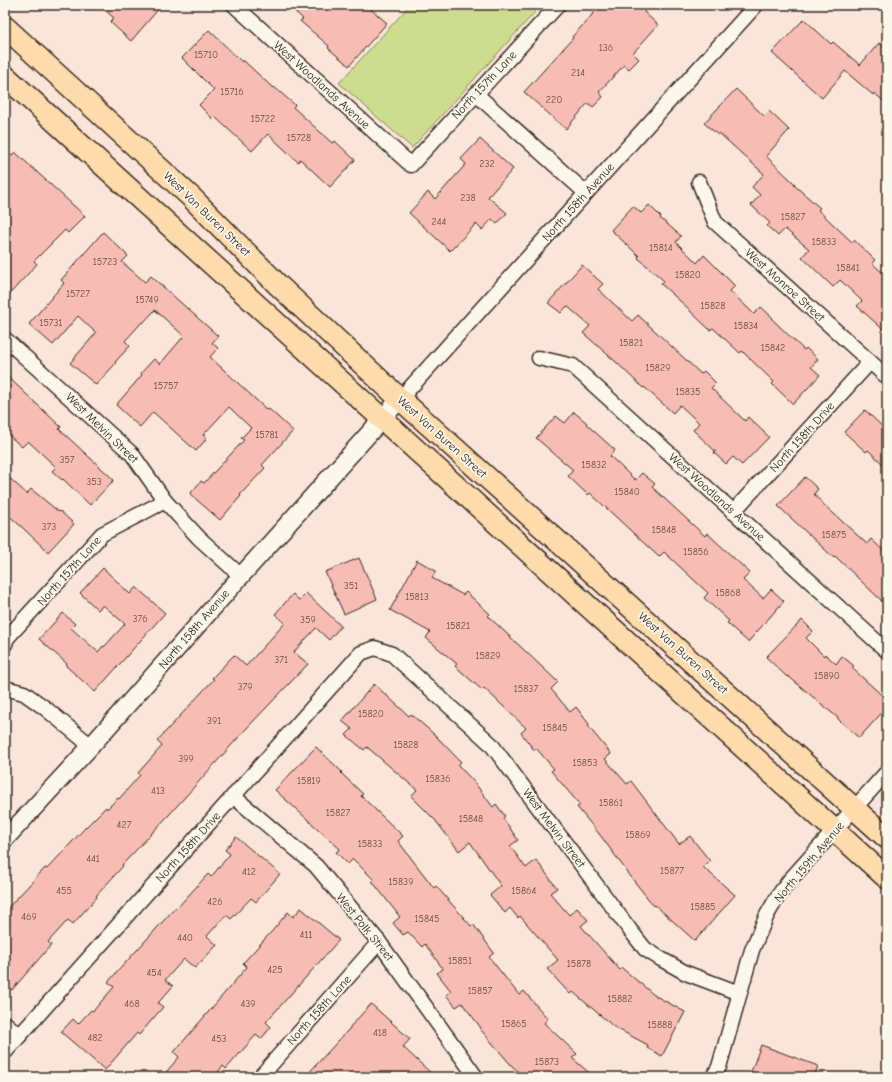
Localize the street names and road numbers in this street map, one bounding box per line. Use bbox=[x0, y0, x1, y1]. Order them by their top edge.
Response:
street label: West Woodlands Avenue bbox=[271, 38, 373, 132]
street label: North 157th Lane bbox=[449, 48, 519, 122]
street label: North 158th Avenue bbox=[539, 160, 617, 244]
street label: West Van Buren Street bbox=[161, 169, 254, 260]
street label: West Monroe Street bbox=[742, 246, 828, 325]
street label: West Melvin Street bbox=[63, 390, 141, 466]
street label: West Van Buren Street bbox=[394, 393, 490, 481]
street label: North 158th Drive bbox=[767, 399, 837, 475]
street label: West Woodlands Avenue bbox=[666, 450, 768, 544]
street label: North 157th Lane bbox=[34, 533, 104, 609]
street label: North 158th Avenue bbox=[156, 586, 232, 672]
street label: West Van Buren Street bbox=[635, 609, 731, 697]
street label: West Melvin Street bbox=[520, 786, 589, 871]
street label: North 158th Drive bbox=[153, 809, 223, 885]
street label: North 159th Avenue bbox=[771, 819, 847, 905]
street label: West Polk Street bbox=[333, 890, 397, 964]
street label: North 158th Lane bbox=[284, 972, 354, 1048]

